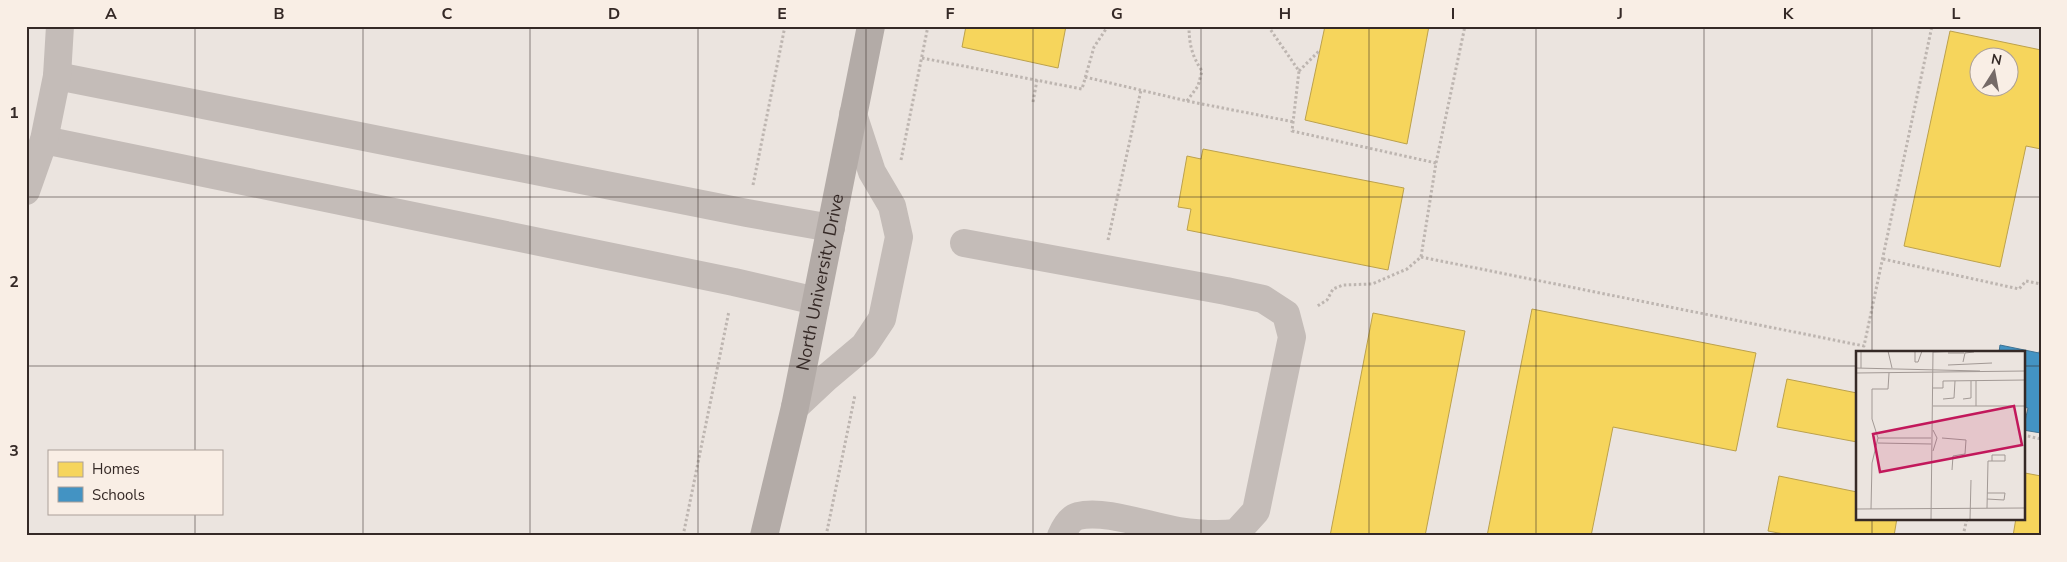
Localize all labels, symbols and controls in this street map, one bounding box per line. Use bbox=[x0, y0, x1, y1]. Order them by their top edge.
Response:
text: A bbox=[105, 3, 117, 25]
text: B bbox=[273, 3, 285, 25]
text: C bbox=[442, 3, 453, 25]
text: D bbox=[608, 3, 620, 25]
text: E bbox=[777, 3, 787, 25]
text: F bbox=[946, 3, 955, 25]
text: G bbox=[1111, 3, 1123, 25]
text: H bbox=[1279, 3, 1291, 25]
text: I bbox=[1451, 3, 1455, 25]
text: J bbox=[1616, 3, 1623, 25]
text: K bbox=[1783, 3, 1795, 25]
text: L bbox=[1952, 3, 1961, 25]
north arrow bbox=[1970, 48, 2020, 98]
text: N bbox=[1989, 49, 2003, 70]
text: 1 bbox=[9, 102, 19, 124]
street label: North University Drive bbox=[791, 192, 849, 373]
text: 2 bbox=[9, 271, 19, 293]
inset map bbox=[1856, 351, 2024, 520]
text: 3 bbox=[9, 440, 19, 462]
legend bbox=[48, 450, 222, 514]
text: Homes bbox=[92, 459, 140, 479]
text: Schools bbox=[92, 485, 145, 505]

